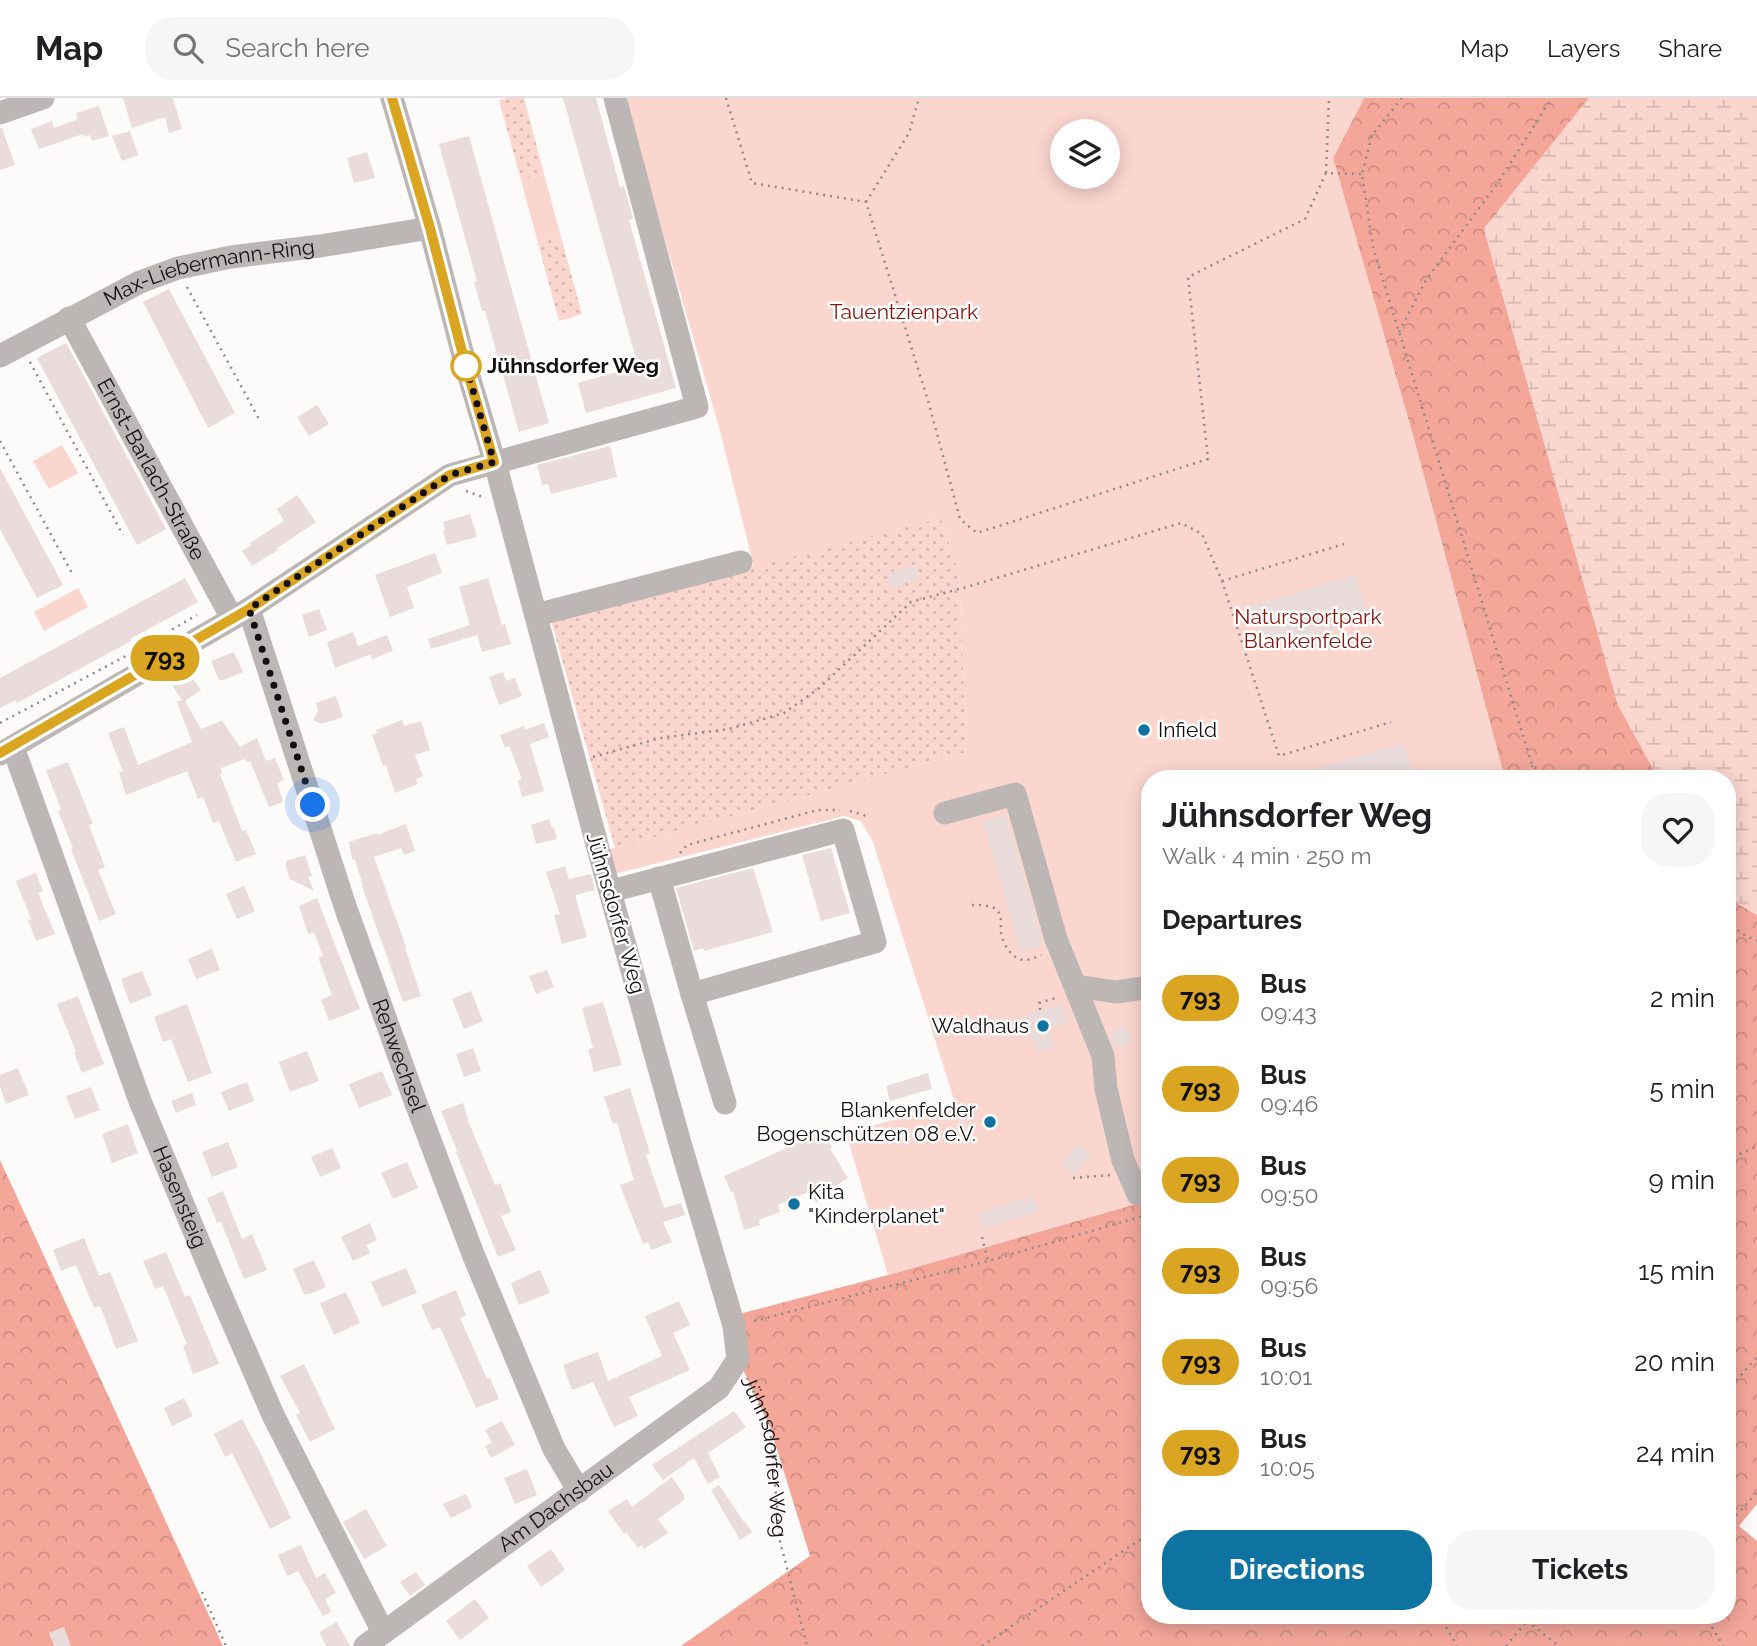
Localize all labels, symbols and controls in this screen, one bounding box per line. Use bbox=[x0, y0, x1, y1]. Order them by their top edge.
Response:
search box bbox=[145, 17, 635, 80]
text: Map bbox=[35, 29, 103, 68]
icon: search bbox=[169, 29, 207, 67]
text: Search here bbox=[225, 33, 370, 63]
text: Map bbox=[1460, 34, 1509, 63]
text: Layers bbox=[1547, 34, 1620, 63]
text: Share bbox=[1658, 34, 1722, 63]
map controls bbox=[1050, 119, 1120, 189]
button: layers bbox=[1050, 119, 1120, 189]
street label: Max-Liebermann-Ring bbox=[99, 234, 316, 311]
park label: Tauentzienpark bbox=[830, 299, 978, 324]
marker: Jühnsdorfer Weg bbox=[451, 351, 481, 381]
place label: Jühnsdorfer Weg bbox=[487, 353, 659, 378]
street label: Ernst-Barlach-Straße bbox=[92, 374, 211, 564]
park label: Natursportpark Blankenfelde bbox=[1234, 604, 1382, 653]
line badge: 793 bbox=[125, 635, 205, 681]
text: 793 bbox=[145, 643, 186, 672]
place label: Infield bbox=[1158, 717, 1217, 742]
marker: Infield bbox=[1136, 722, 1152, 738]
your location bbox=[295, 787, 330, 822]
button: heart bbox=[1641, 793, 1715, 867]
text: Jühnsdorfer Weg bbox=[1162, 796, 1432, 835]
street label: Jühnsdorfer Weg bbox=[582, 829, 651, 996]
text: Walk · 4 min · 250 m bbox=[1162, 842, 1372, 869]
text: Departures bbox=[1162, 905, 1302, 935]
text: Bus bbox=[1260, 969, 1307, 999]
text: 793 bbox=[1180, 983, 1221, 1012]
text: 2 min bbox=[1650, 983, 1715, 1013]
street label: Rehwechsel bbox=[367, 995, 431, 1116]
text: 09:43 bbox=[1260, 999, 1317, 1026]
place label: Waldhaus bbox=[932, 1013, 1029, 1038]
marker: Waldhaus bbox=[1035, 1018, 1051, 1034]
text: Bus bbox=[1260, 1060, 1307, 1090]
text: 793 bbox=[1180, 1074, 1221, 1103]
text: 5 min bbox=[1649, 1074, 1715, 1104]
text: 09:46 bbox=[1260, 1090, 1318, 1117]
place label: Blankenfelder Bogenschützen 08 e.V. bbox=[756, 1097, 977, 1146]
marker: Blankenfelder Bogenschützen 08 e.V. bbox=[982, 1114, 998, 1130]
street label: Hasensteig bbox=[148, 1142, 213, 1252]
text: Bus bbox=[1260, 1151, 1307, 1181]
text: 793 bbox=[1180, 1165, 1221, 1194]
text: 9 min bbox=[1648, 1165, 1715, 1195]
place label: Kita "Kinderplanet" bbox=[808, 1179, 945, 1228]
text: 09:50 bbox=[1260, 1181, 1319, 1208]
marker: Kita "Kinderplanet" bbox=[786, 1196, 802, 1212]
text: Bus bbox=[1260, 1242, 1307, 1272]
text: 793 bbox=[1180, 1256, 1221, 1285]
text: 15 min bbox=[1638, 1256, 1715, 1286]
text: 09:56 bbox=[1260, 1272, 1318, 1299]
text: Bus bbox=[1260, 1333, 1307, 1363]
text: 793 bbox=[1180, 1347, 1221, 1376]
text: 20 min bbox=[1634, 1347, 1715, 1377]
text: 10:01 bbox=[1260, 1363, 1312, 1390]
street label: Jühnsdorfer Weg bbox=[736, 1371, 793, 1539]
text: Bus bbox=[1260, 1424, 1307, 1454]
text: 793 bbox=[1180, 1438, 1221, 1467]
text: 24 min bbox=[1636, 1438, 1715, 1468]
text: 10:05 bbox=[1260, 1454, 1315, 1481]
street label: Am Dachsbau bbox=[493, 1456, 618, 1557]
button: Directions bbox=[1162, 1530, 1432, 1610]
button: Tickets bbox=[1446, 1530, 1715, 1610]

